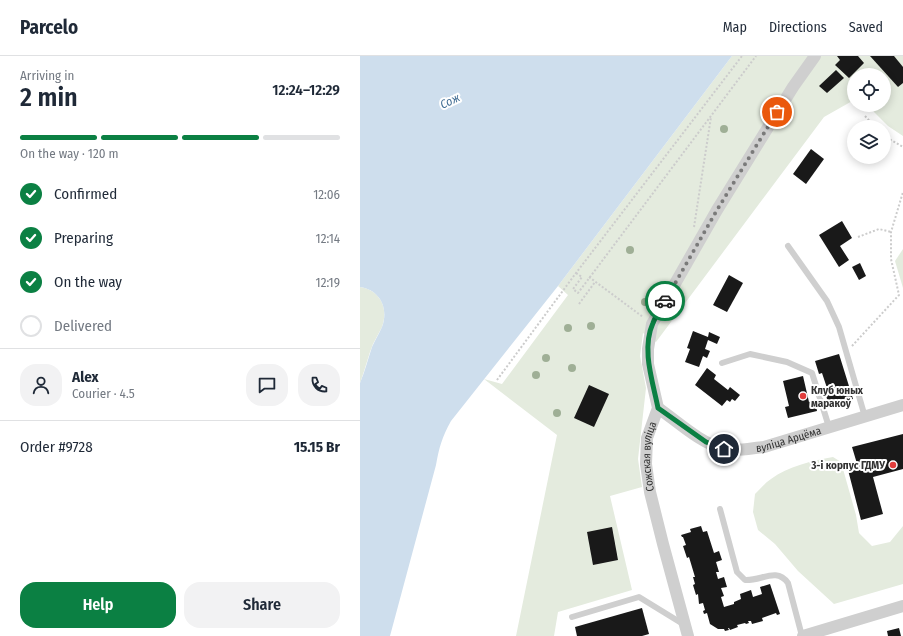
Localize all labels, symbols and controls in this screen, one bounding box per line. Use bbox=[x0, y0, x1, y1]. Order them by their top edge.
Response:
text: Parcelo bbox=[20, 16, 78, 39]
text: Map bbox=[723, 19, 747, 36]
text: Directions bbox=[769, 19, 827, 36]
text: Saved bbox=[849, 19, 883, 36]
text: Arriving in bbox=[20, 68, 74, 83]
map controls bbox=[847, 68, 891, 164]
button: locate bbox=[847, 68, 891, 112]
text: 12:24–12:29 bbox=[272, 81, 340, 99]
text: 2 min bbox=[20, 82, 78, 113]
water label: Сож bbox=[438, 90, 462, 112]
pin bbox=[760, 95, 794, 129]
icon: bag bbox=[766, 101, 788, 123]
button: layers bbox=[847, 120, 891, 164]
text: On the way · 120 m bbox=[20, 146, 118, 161]
icon: check bbox=[20, 183, 42, 205]
text: Confirmed bbox=[54, 185, 117, 203]
text: 12:06 bbox=[313, 187, 340, 202]
icon: check bbox=[20, 227, 42, 249]
text: Preparing bbox=[54, 229, 113, 247]
text: 12:14 bbox=[316, 231, 340, 246]
icon: check bbox=[20, 271, 42, 293]
text: On the way bbox=[54, 273, 122, 291]
text: 12:19 bbox=[316, 275, 340, 290]
courier bbox=[645, 281, 685, 321]
icon: car bbox=[654, 290, 676, 312]
text: Delivered bbox=[54, 317, 112, 335]
button: person bbox=[20, 364, 62, 406]
button: chat bbox=[246, 364, 288, 406]
button: phone bbox=[298, 364, 340, 406]
text: Alex bbox=[72, 368, 99, 386]
place label: Клуб юных маракоў bbox=[811, 384, 864, 410]
text: Courier · 4.5 bbox=[72, 386, 135, 401]
marker: Клуб юных маракоў bbox=[798, 391, 808, 401]
street label: Сожская вуліца bbox=[639, 420, 659, 492]
street label: вуліца Арцёма bbox=[755, 424, 823, 454]
pin bbox=[707, 432, 741, 466]
text: Order #9728 bbox=[20, 438, 93, 456]
text: 15.15 Br bbox=[294, 438, 340, 456]
icon: home bbox=[713, 438, 735, 460]
place label: 3-і корпус ГДМУ bbox=[810, 459, 885, 472]
marker: 3-і корпус ГДМУ bbox=[888, 460, 898, 470]
button: Help bbox=[20, 582, 176, 628]
button: Share bbox=[184, 582, 340, 628]

